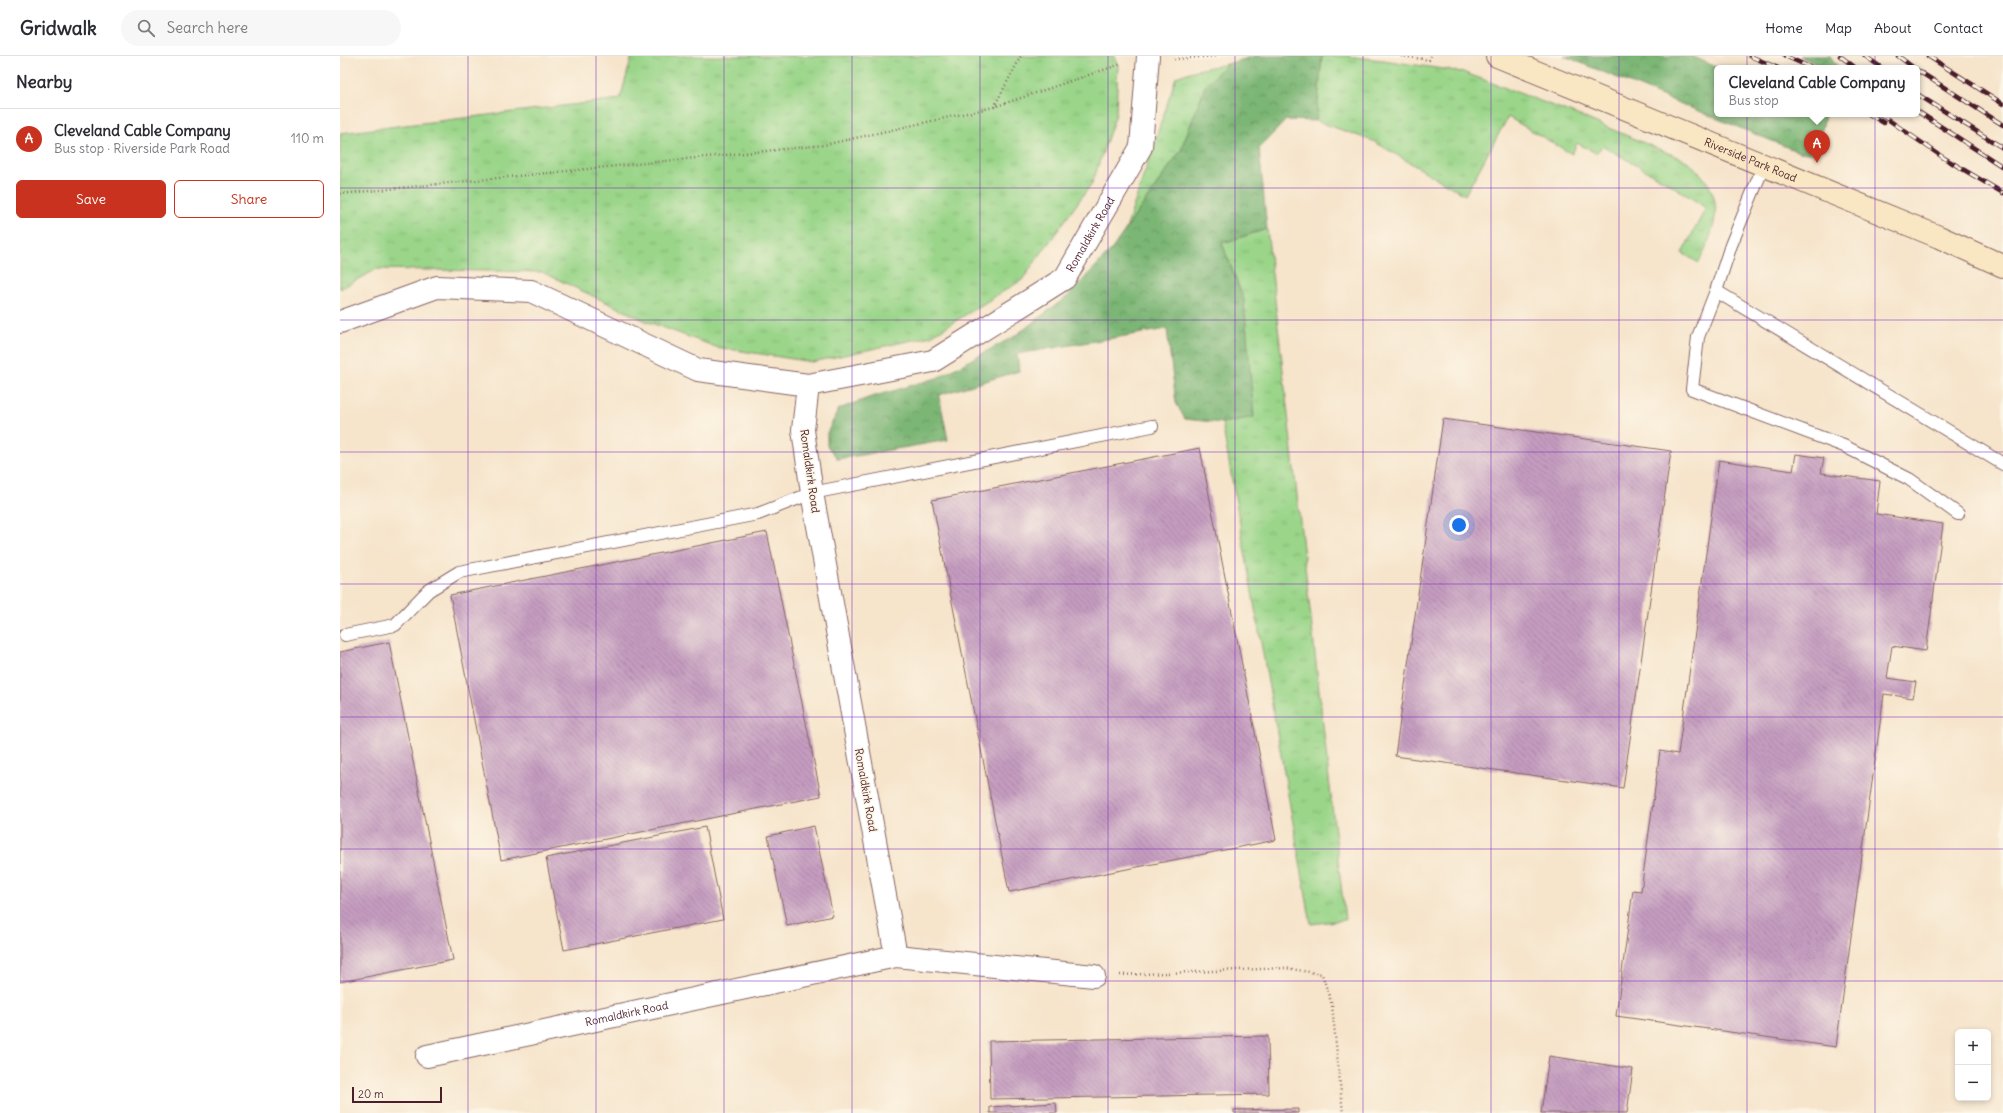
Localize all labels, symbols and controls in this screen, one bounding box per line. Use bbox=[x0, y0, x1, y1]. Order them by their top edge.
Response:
search box bbox=[121, 10, 401, 46]
text: Gridwalk bbox=[20, 16, 97, 40]
icon: search bbox=[135, 17, 157, 39]
text: Search here bbox=[167, 18, 248, 37]
text: Home bbox=[1765, 19, 1803, 37]
text: Map bbox=[1825, 19, 1852, 37]
text: About bbox=[1874, 19, 1912, 37]
text: Contact bbox=[1934, 19, 1983, 37]
popup bbox=[1714, 65, 1920, 117]
text: Nearby bbox=[16, 71, 72, 93]
text: Cleveland Cable Company bbox=[1729, 73, 1905, 92]
text: Bus stop bbox=[1729, 92, 1779, 109]
text: Cleveland Cable Company bbox=[54, 121, 231, 140]
text: A bbox=[25, 130, 33, 147]
text: 110 m bbox=[291, 130, 324, 147]
pin: A bbox=[1804, 130, 1830, 163]
street label: Riverside Park Road bbox=[1702, 135, 1799, 185]
text: Bus stop · Riverside Park Road bbox=[54, 140, 230, 157]
button: Save bbox=[16, 180, 166, 218]
button: Share bbox=[174, 180, 324, 218]
street label: Romaldkirk Road bbox=[1063, 194, 1118, 275]
street label: Romaldkirk Road bbox=[797, 428, 823, 514]
your location bbox=[1449, 515, 1469, 535]
street label: Romaldkirk Road bbox=[852, 747, 880, 833]
street label: Romaldkirk Road bbox=[584, 998, 670, 1029]
map controls bbox=[1955, 1029, 1991, 1101]
button: + bbox=[1955, 1029, 1991, 1065]
button: − bbox=[1955, 1065, 1991, 1101]
scale bar bbox=[352, 1085, 442, 1104]
text: 20 m bbox=[358, 1087, 384, 1101]

